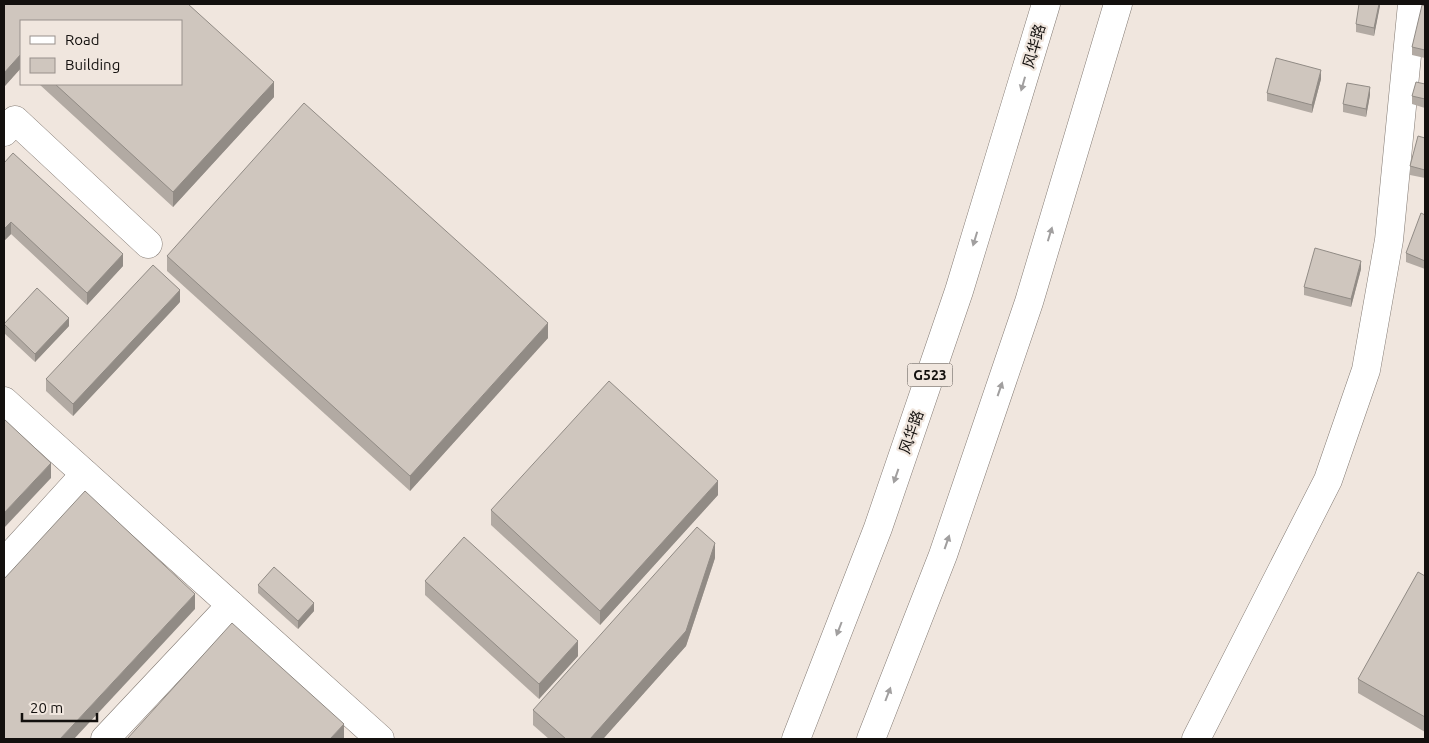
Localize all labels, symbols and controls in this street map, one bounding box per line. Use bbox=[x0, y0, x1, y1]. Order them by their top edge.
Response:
legend bbox=[20, 20, 182, 85]
street label: 风华路 bbox=[1020, 22, 1048, 70]
text: Road bbox=[65, 31, 100, 48]
text: Building bbox=[65, 56, 120, 73]
one-way arrow bbox=[1018, 77, 1026, 92]
one-way arrow bbox=[1047, 227, 1055, 242]
one-way arrow bbox=[971, 232, 979, 247]
road number: G523 bbox=[908, 364, 952, 386]
one-way arrow bbox=[996, 381, 1004, 396]
street label: 风华路 bbox=[896, 408, 926, 456]
one-way arrow bbox=[892, 469, 899, 484]
one-way arrow bbox=[944, 535, 951, 550]
one-way arrow bbox=[835, 622, 843, 637]
one-way arrow bbox=[885, 687, 893, 701]
scale bar bbox=[22, 690, 98, 722]
text: 20 m bbox=[30, 699, 63, 716]

